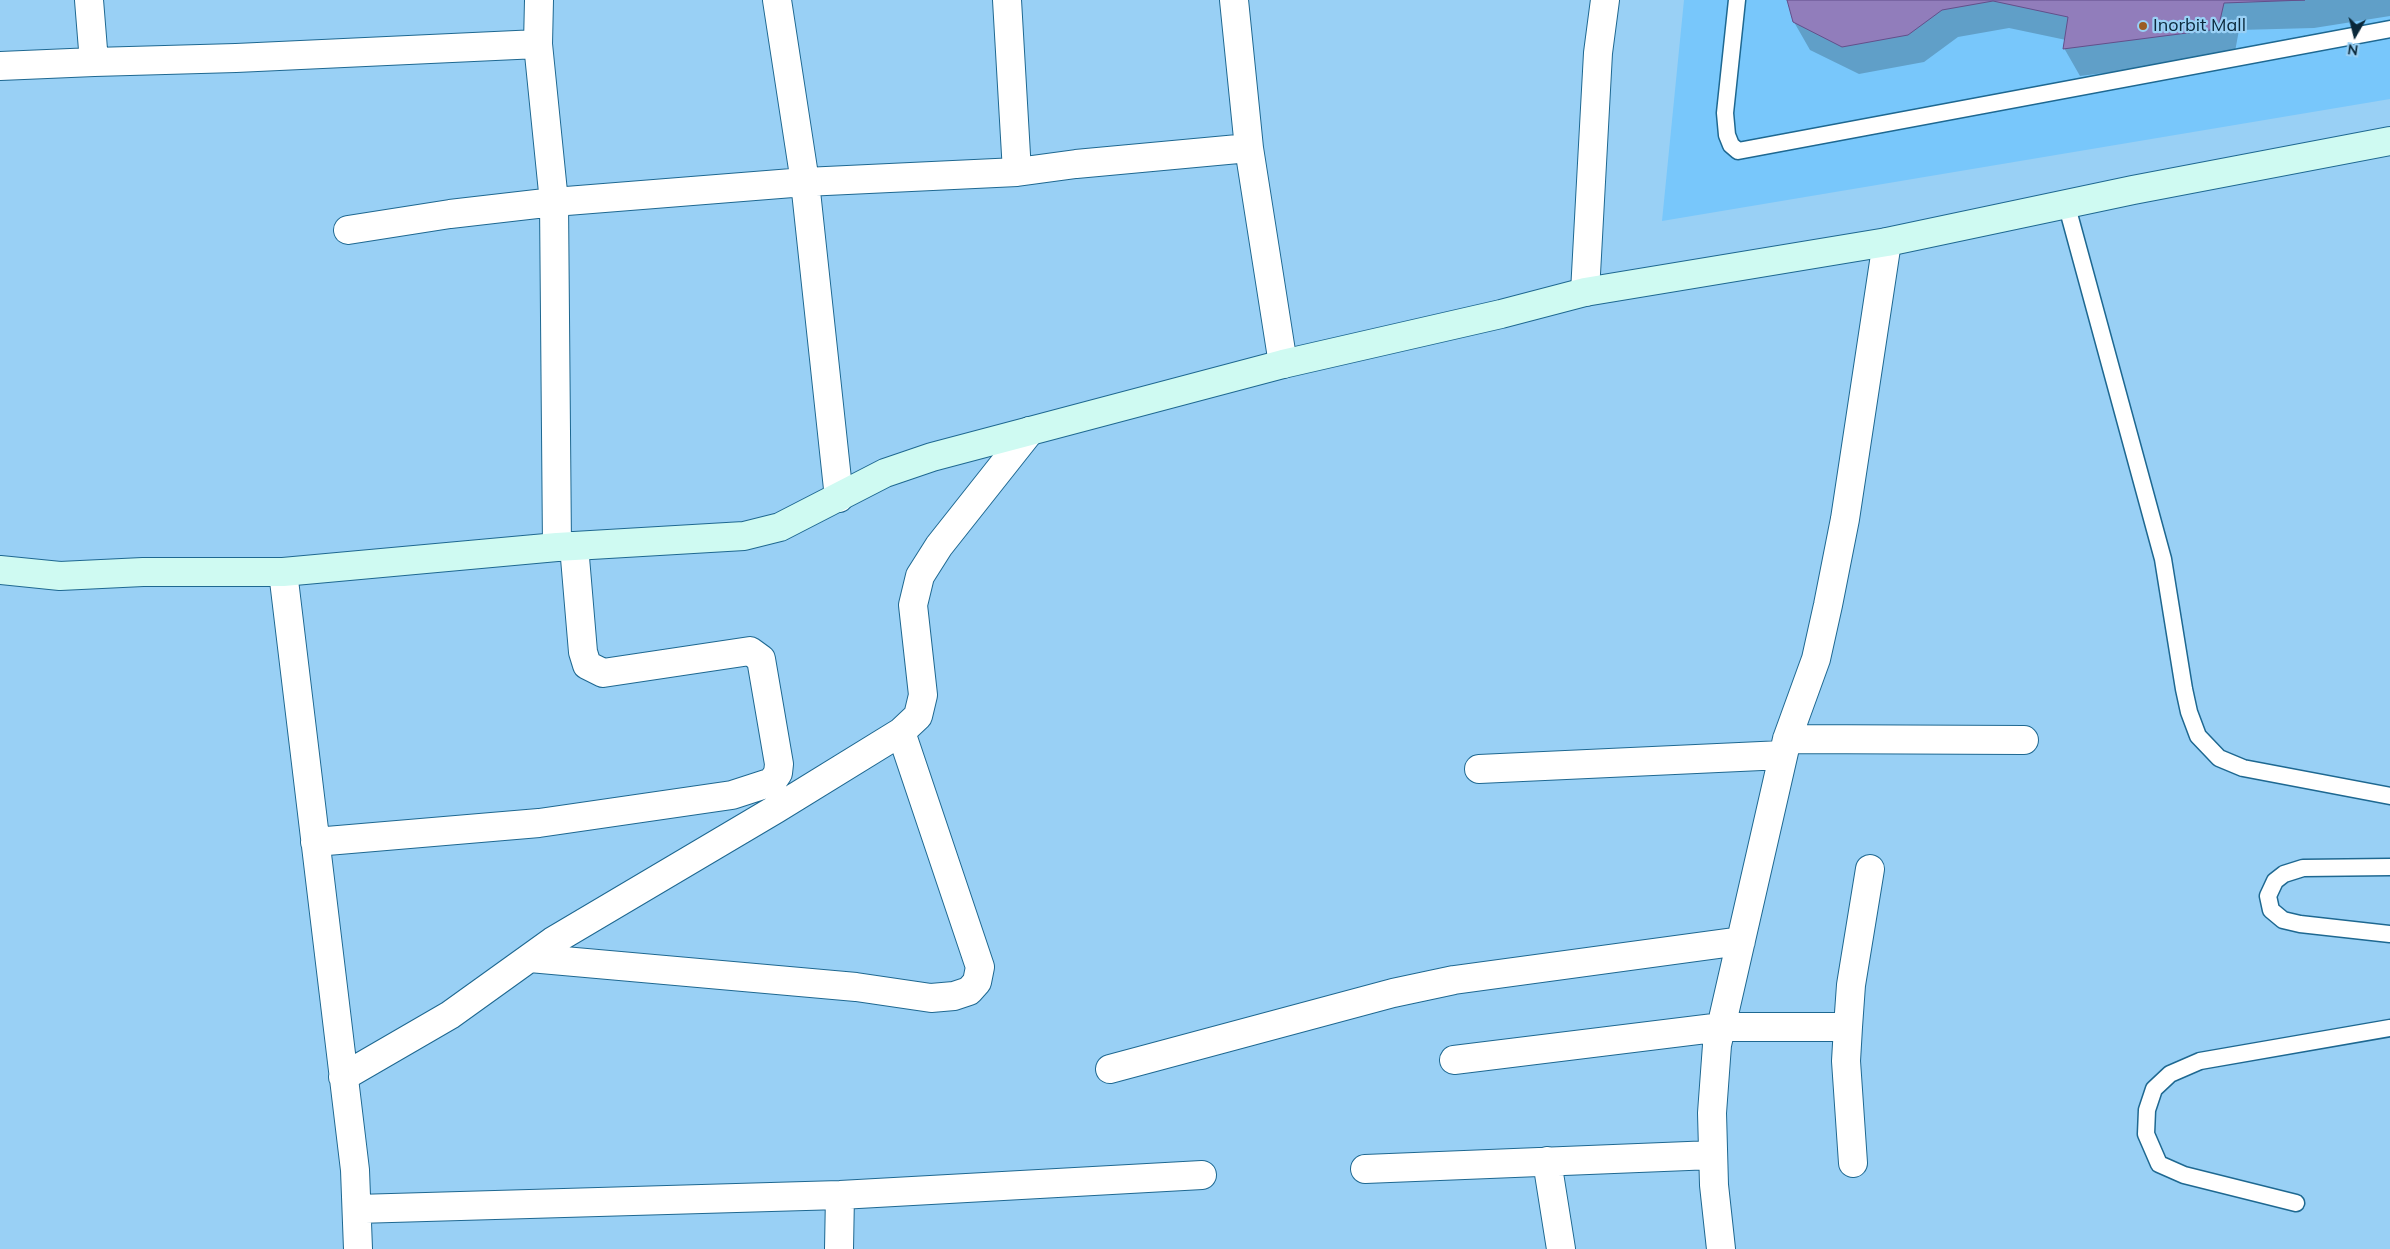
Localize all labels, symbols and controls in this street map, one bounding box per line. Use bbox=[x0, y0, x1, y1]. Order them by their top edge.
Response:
north arrow bbox=[2330, 10, 2380, 60]
place label: Inorbit Mall bbox=[2153, 15, 2246, 37]
marker: Inorbit Mall bbox=[2137, 20, 2149, 32]
text: N bbox=[2346, 40, 2359, 60]

